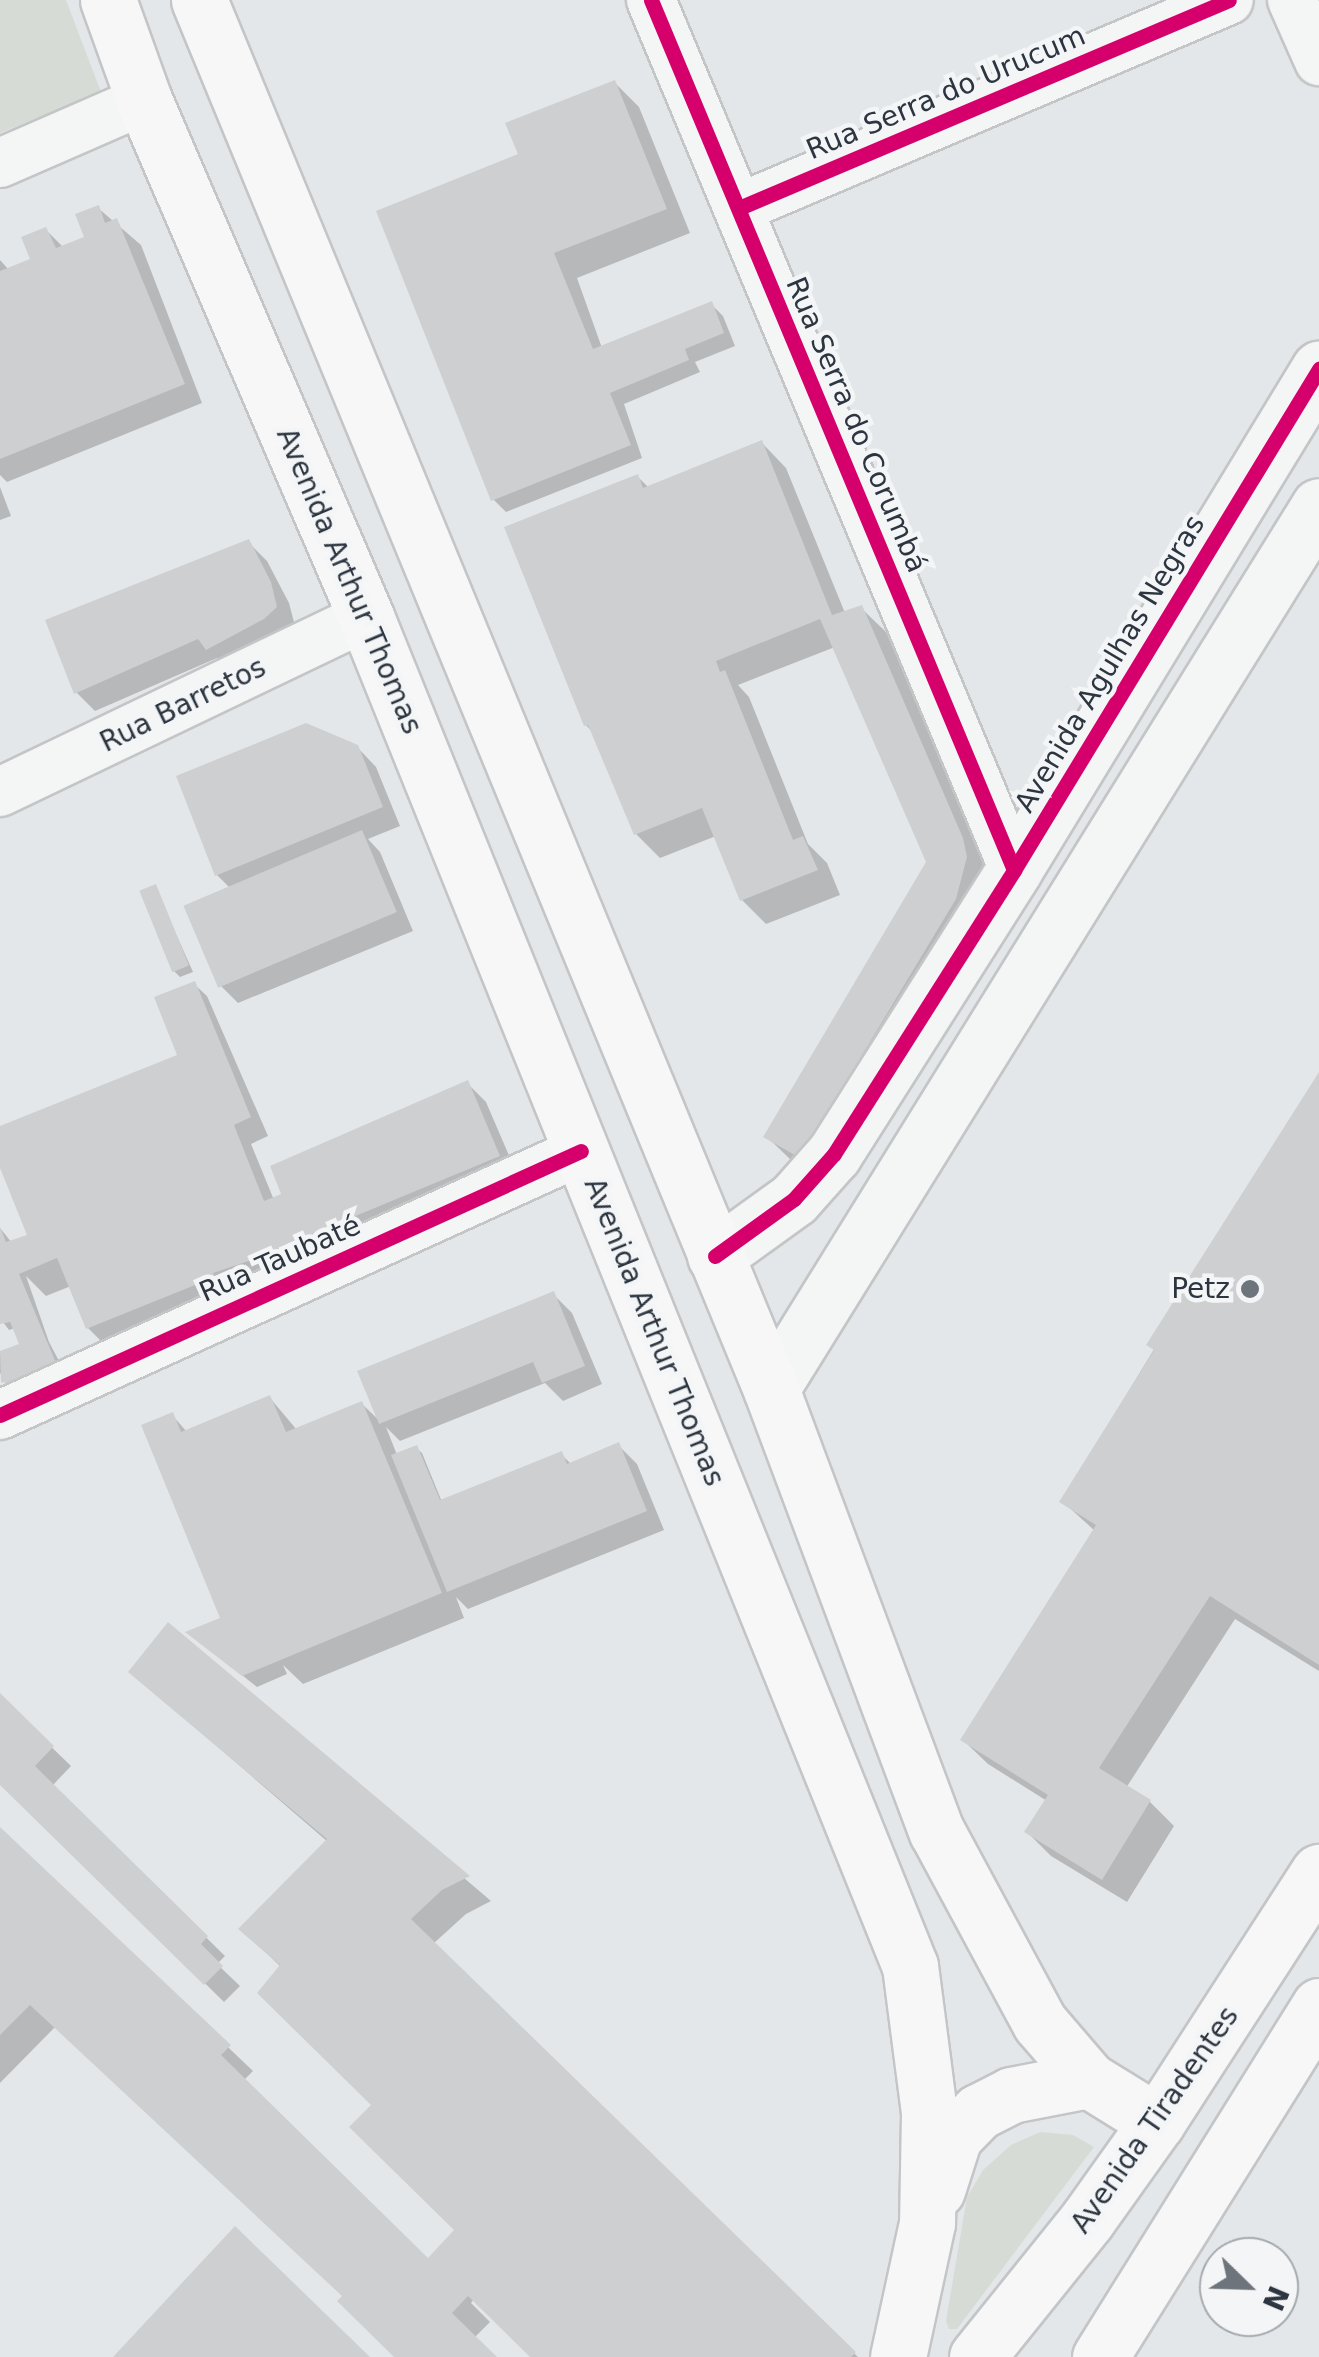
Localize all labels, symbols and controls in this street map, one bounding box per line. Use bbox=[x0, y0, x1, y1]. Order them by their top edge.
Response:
street label: Rua Serra do Urucum bbox=[802, 19, 1090, 167]
street label: Rua Serra do Corumbá bbox=[778, 272, 934, 578]
street label: Avenida Arthur Thomas bbox=[269, 423, 429, 739]
street label: Avenida Agulhas Negras bbox=[1008, 509, 1212, 819]
street label: Rua Barretos bbox=[95, 650, 271, 760]
street label: Avenida Arthur Thomas bbox=[577, 1173, 731, 1491]
street label: Rua Taubaté bbox=[194, 1209, 366, 1309]
place label: Petz bbox=[1171, 1272, 1230, 1306]
marker: Petz bbox=[1239, 1278, 1261, 1300]
street label: Avenida Tiradentes bbox=[1064, 2000, 1246, 2240]
north arrow bbox=[1199, 2237, 1299, 2337]
text: N bbox=[1255, 2281, 1295, 2315]

